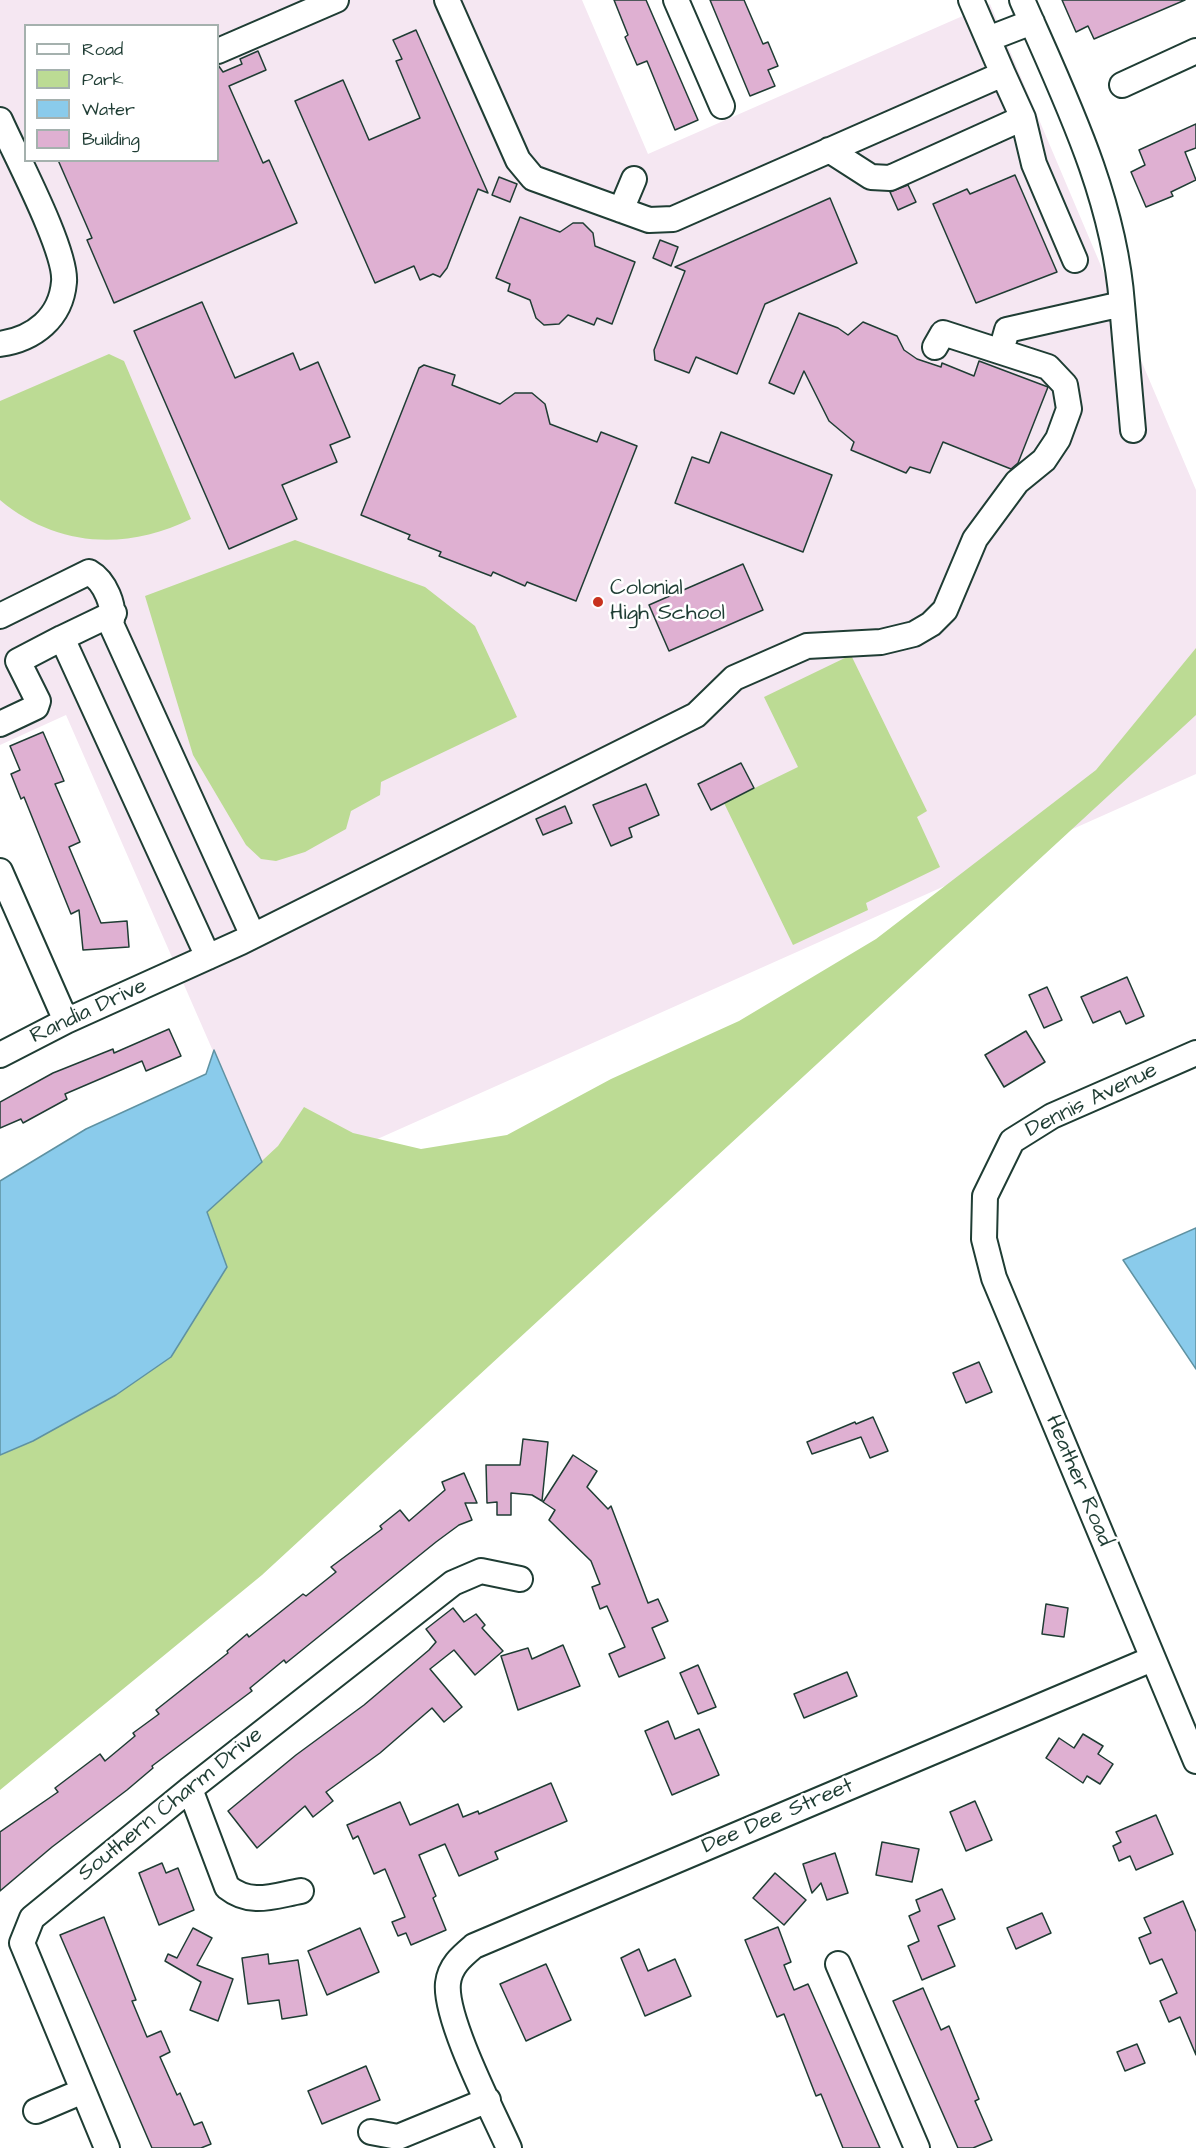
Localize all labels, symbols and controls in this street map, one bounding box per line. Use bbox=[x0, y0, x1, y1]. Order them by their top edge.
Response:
legend bbox=[24, 24, 219, 162]
text: Road bbox=[82, 37, 123, 62]
text: Park bbox=[82, 67, 124, 92]
text: Water bbox=[82, 97, 135, 122]
text: Building bbox=[82, 127, 140, 152]
place label: Colonial High School bbox=[610, 576, 725, 628]
marker: Colonial High School bbox=[591, 595, 605, 609]
street label: Randia Drive bbox=[27, 974, 151, 1050]
street label: Dennis Avenue bbox=[1022, 1058, 1162, 1144]
street label: Heather Road bbox=[1039, 1412, 1117, 1550]
street label: Southern Charm Drive bbox=[73, 1722, 269, 1888]
street label: Dee Dee Street bbox=[698, 1773, 858, 1861]

